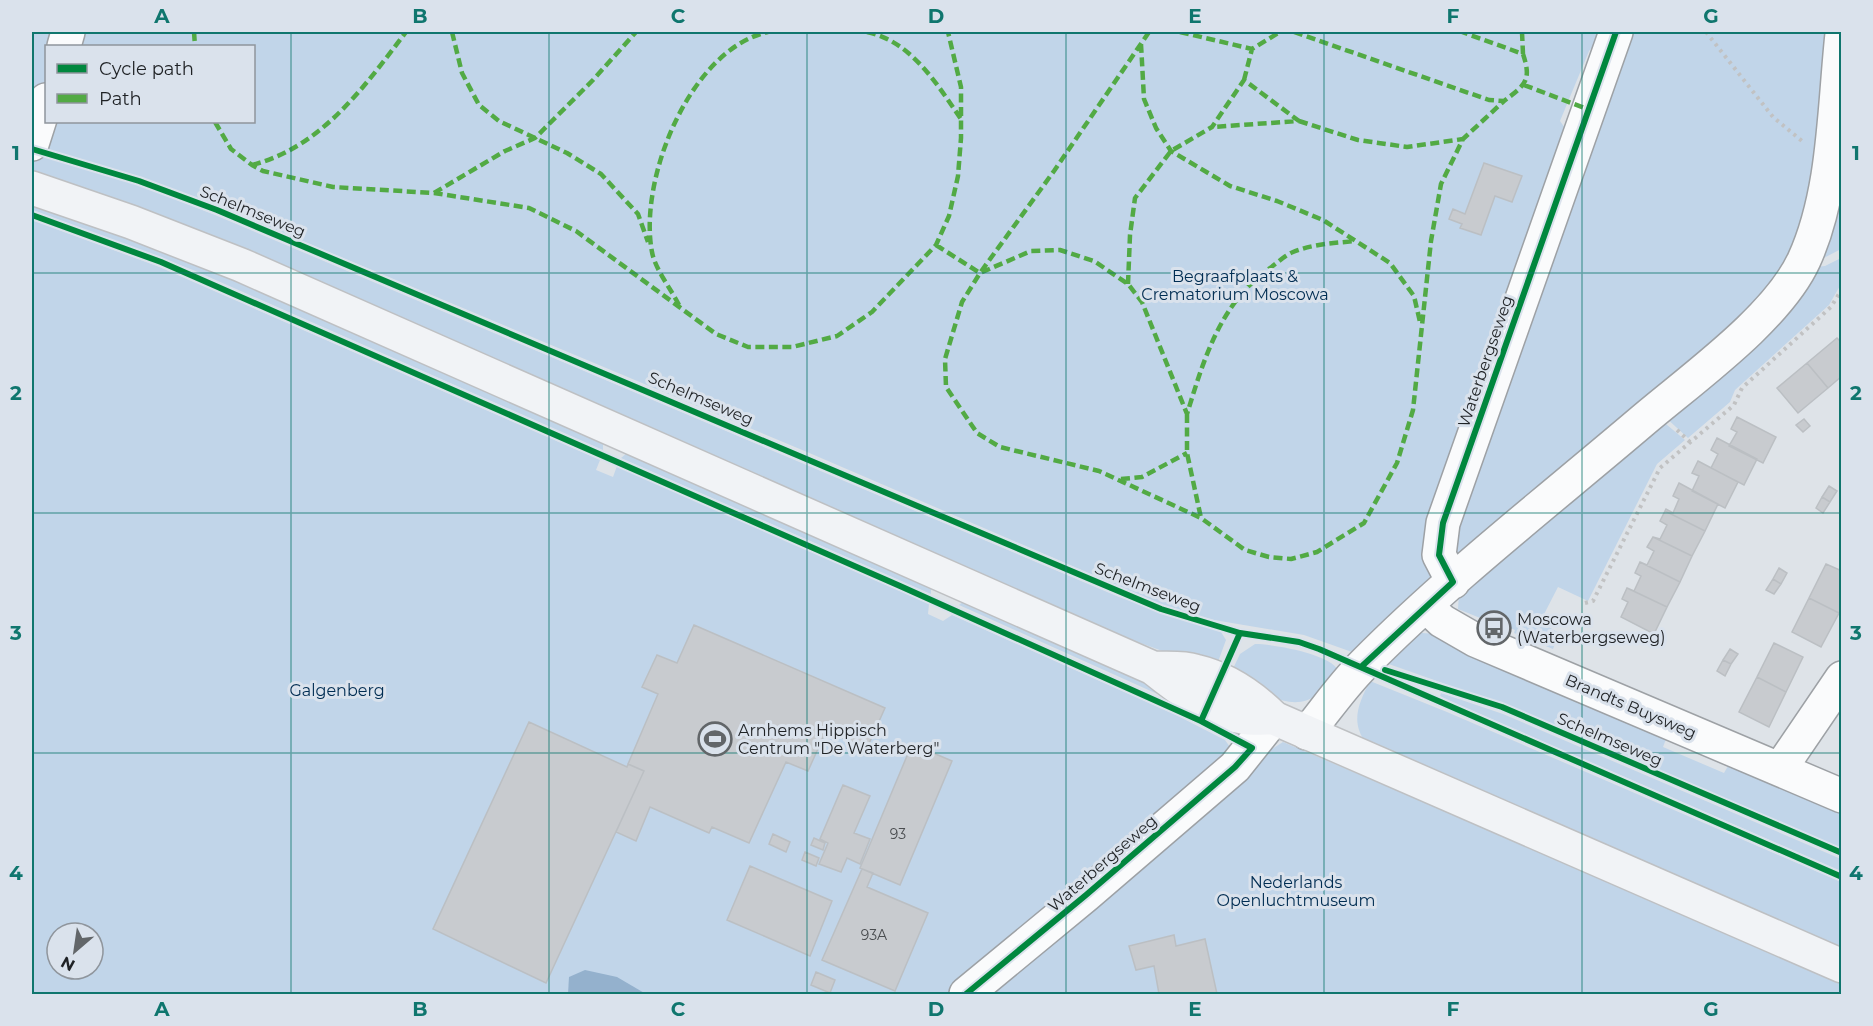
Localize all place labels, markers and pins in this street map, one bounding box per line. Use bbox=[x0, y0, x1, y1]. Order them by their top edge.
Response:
bus stop icon: Moscowa (Waterbergseweg) bbox=[1476, 610, 1512, 646]
place label: Moscowa (Waterbergseweg) bbox=[1517, 610, 1665, 647]
sports icon: Arnhems Hippisch Centrum "De Waterberg" bbox=[697, 721, 733, 757]
place label: Arnhems Hippisch Centrum "De Waterberg" bbox=[738, 721, 939, 758]

